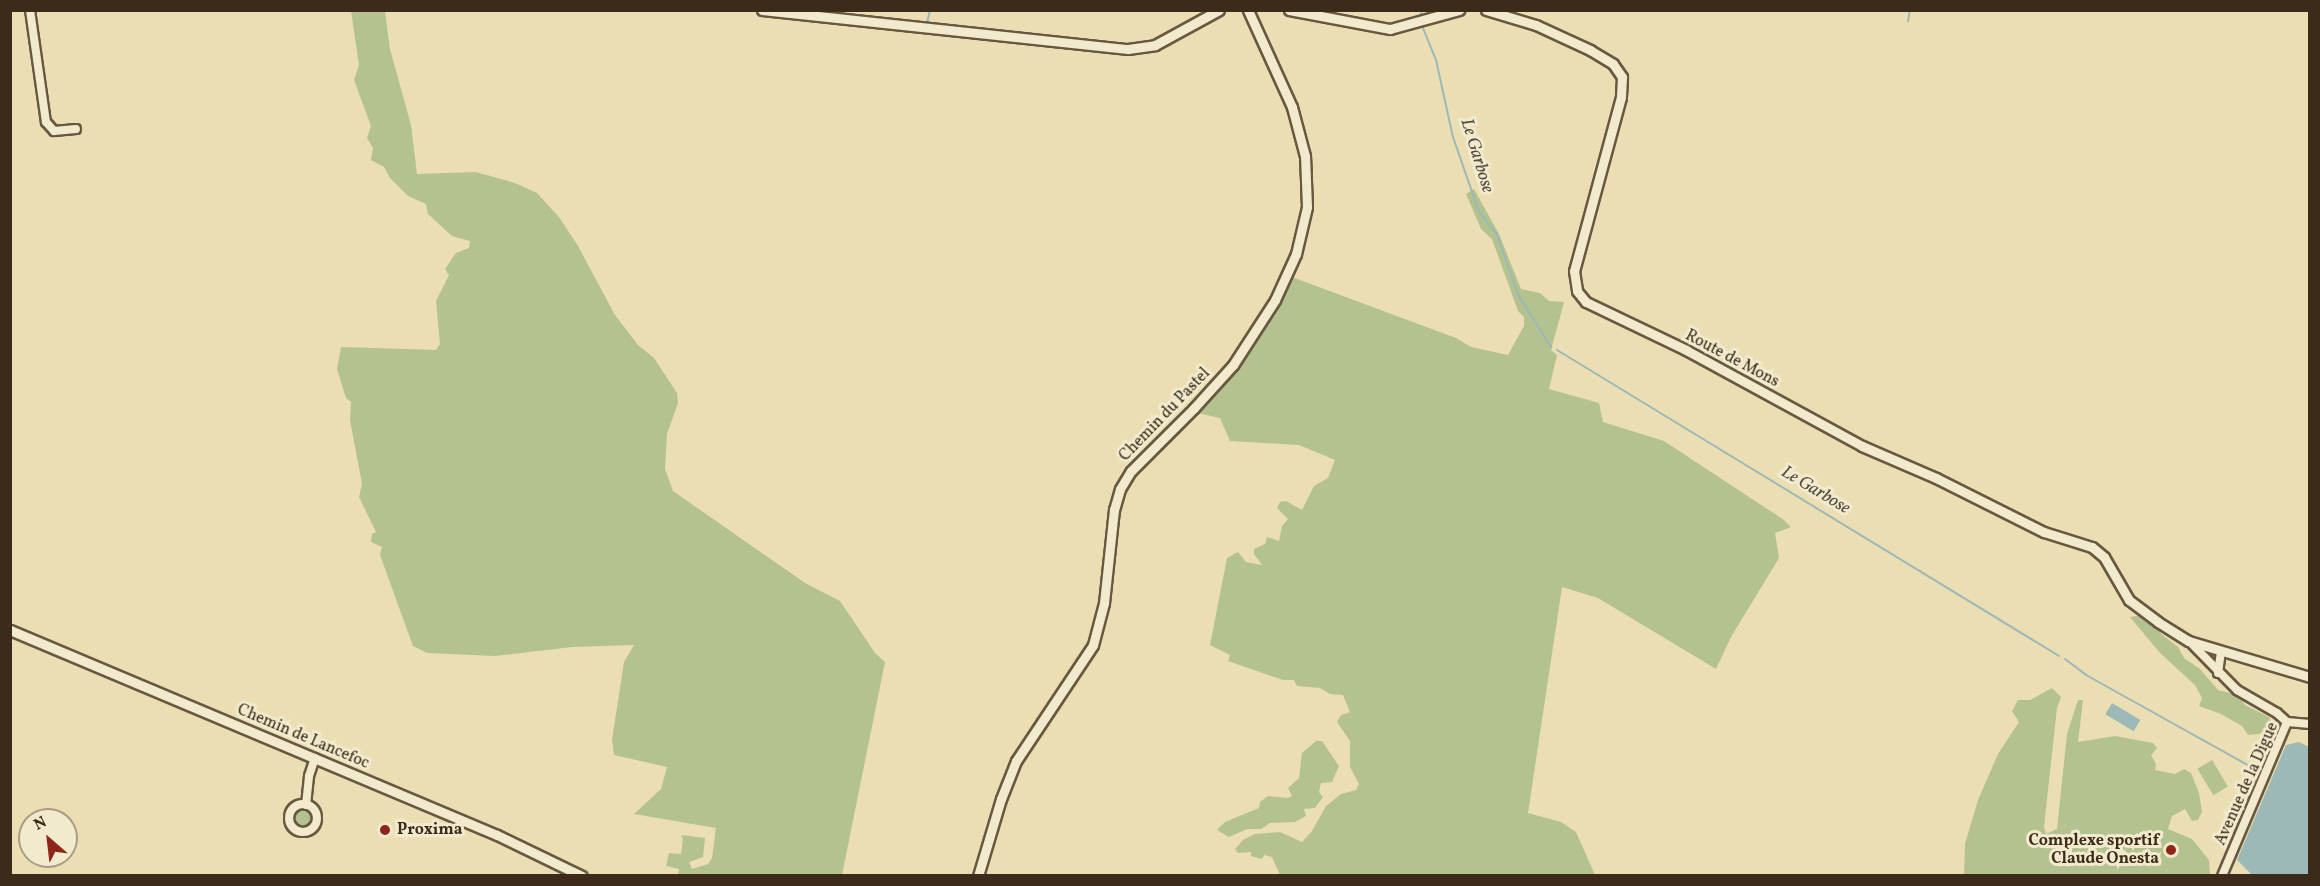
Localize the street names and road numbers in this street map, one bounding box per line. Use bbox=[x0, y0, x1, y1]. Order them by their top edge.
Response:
street label: Route de Mons bbox=[1682, 326, 1782, 392]
street label: Chemin du Pastel bbox=[1116, 364, 1214, 466]
street label: Chemin de Lancefoc bbox=[234, 701, 372, 773]
street label: Avenue de la Digue bbox=[2211, 720, 2283, 848]

